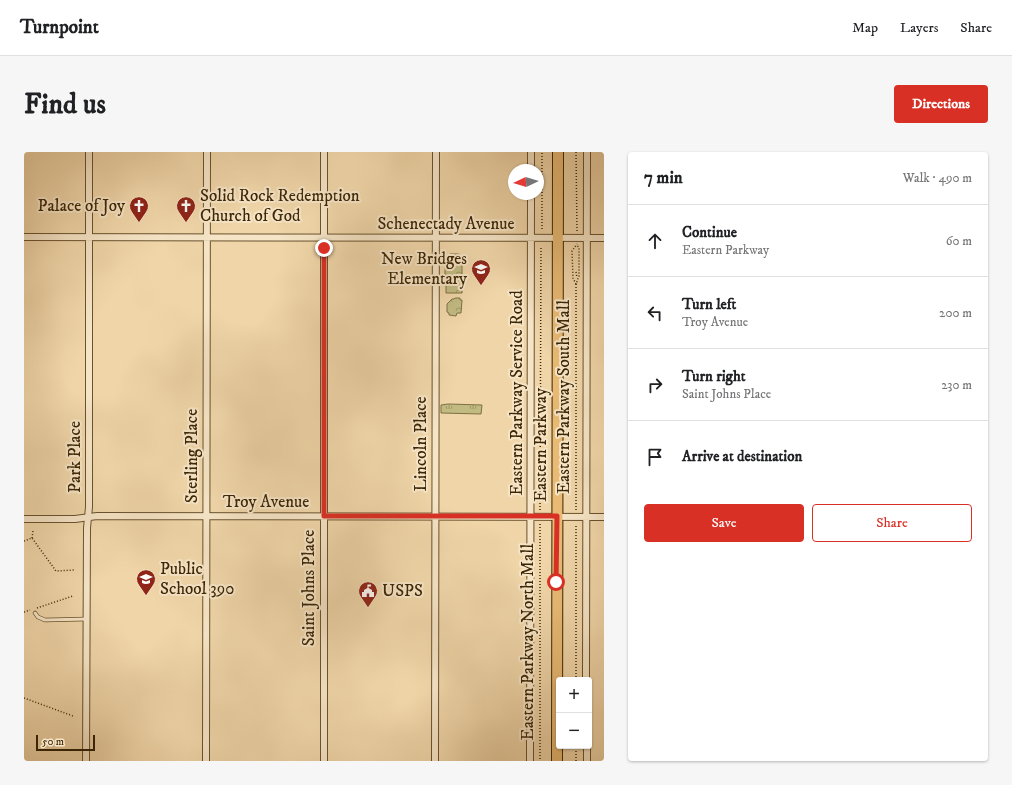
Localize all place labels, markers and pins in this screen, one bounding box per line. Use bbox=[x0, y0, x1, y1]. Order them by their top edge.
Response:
place label: Solid Rock Redemption Church of God bbox=[200, 185, 360, 227]
place label: Palace of Joy bbox=[38, 195, 126, 217]
church icon: Palace of Joy bbox=[128, 195, 150, 223]
church icon: Solid Rock Redemption Church of God bbox=[175, 195, 197, 223]
place label: New Bridges Elementary bbox=[381, 248, 468, 290]
school or university icon: New Bridges Elementary bbox=[470, 258, 492, 286]
place label: Public School 390 bbox=[160, 558, 234, 600]
school or university icon: Public School 390 bbox=[135, 568, 157, 596]
public building icon: USPS bbox=[357, 580, 379, 608]
place label: USPS bbox=[382, 580, 423, 602]

